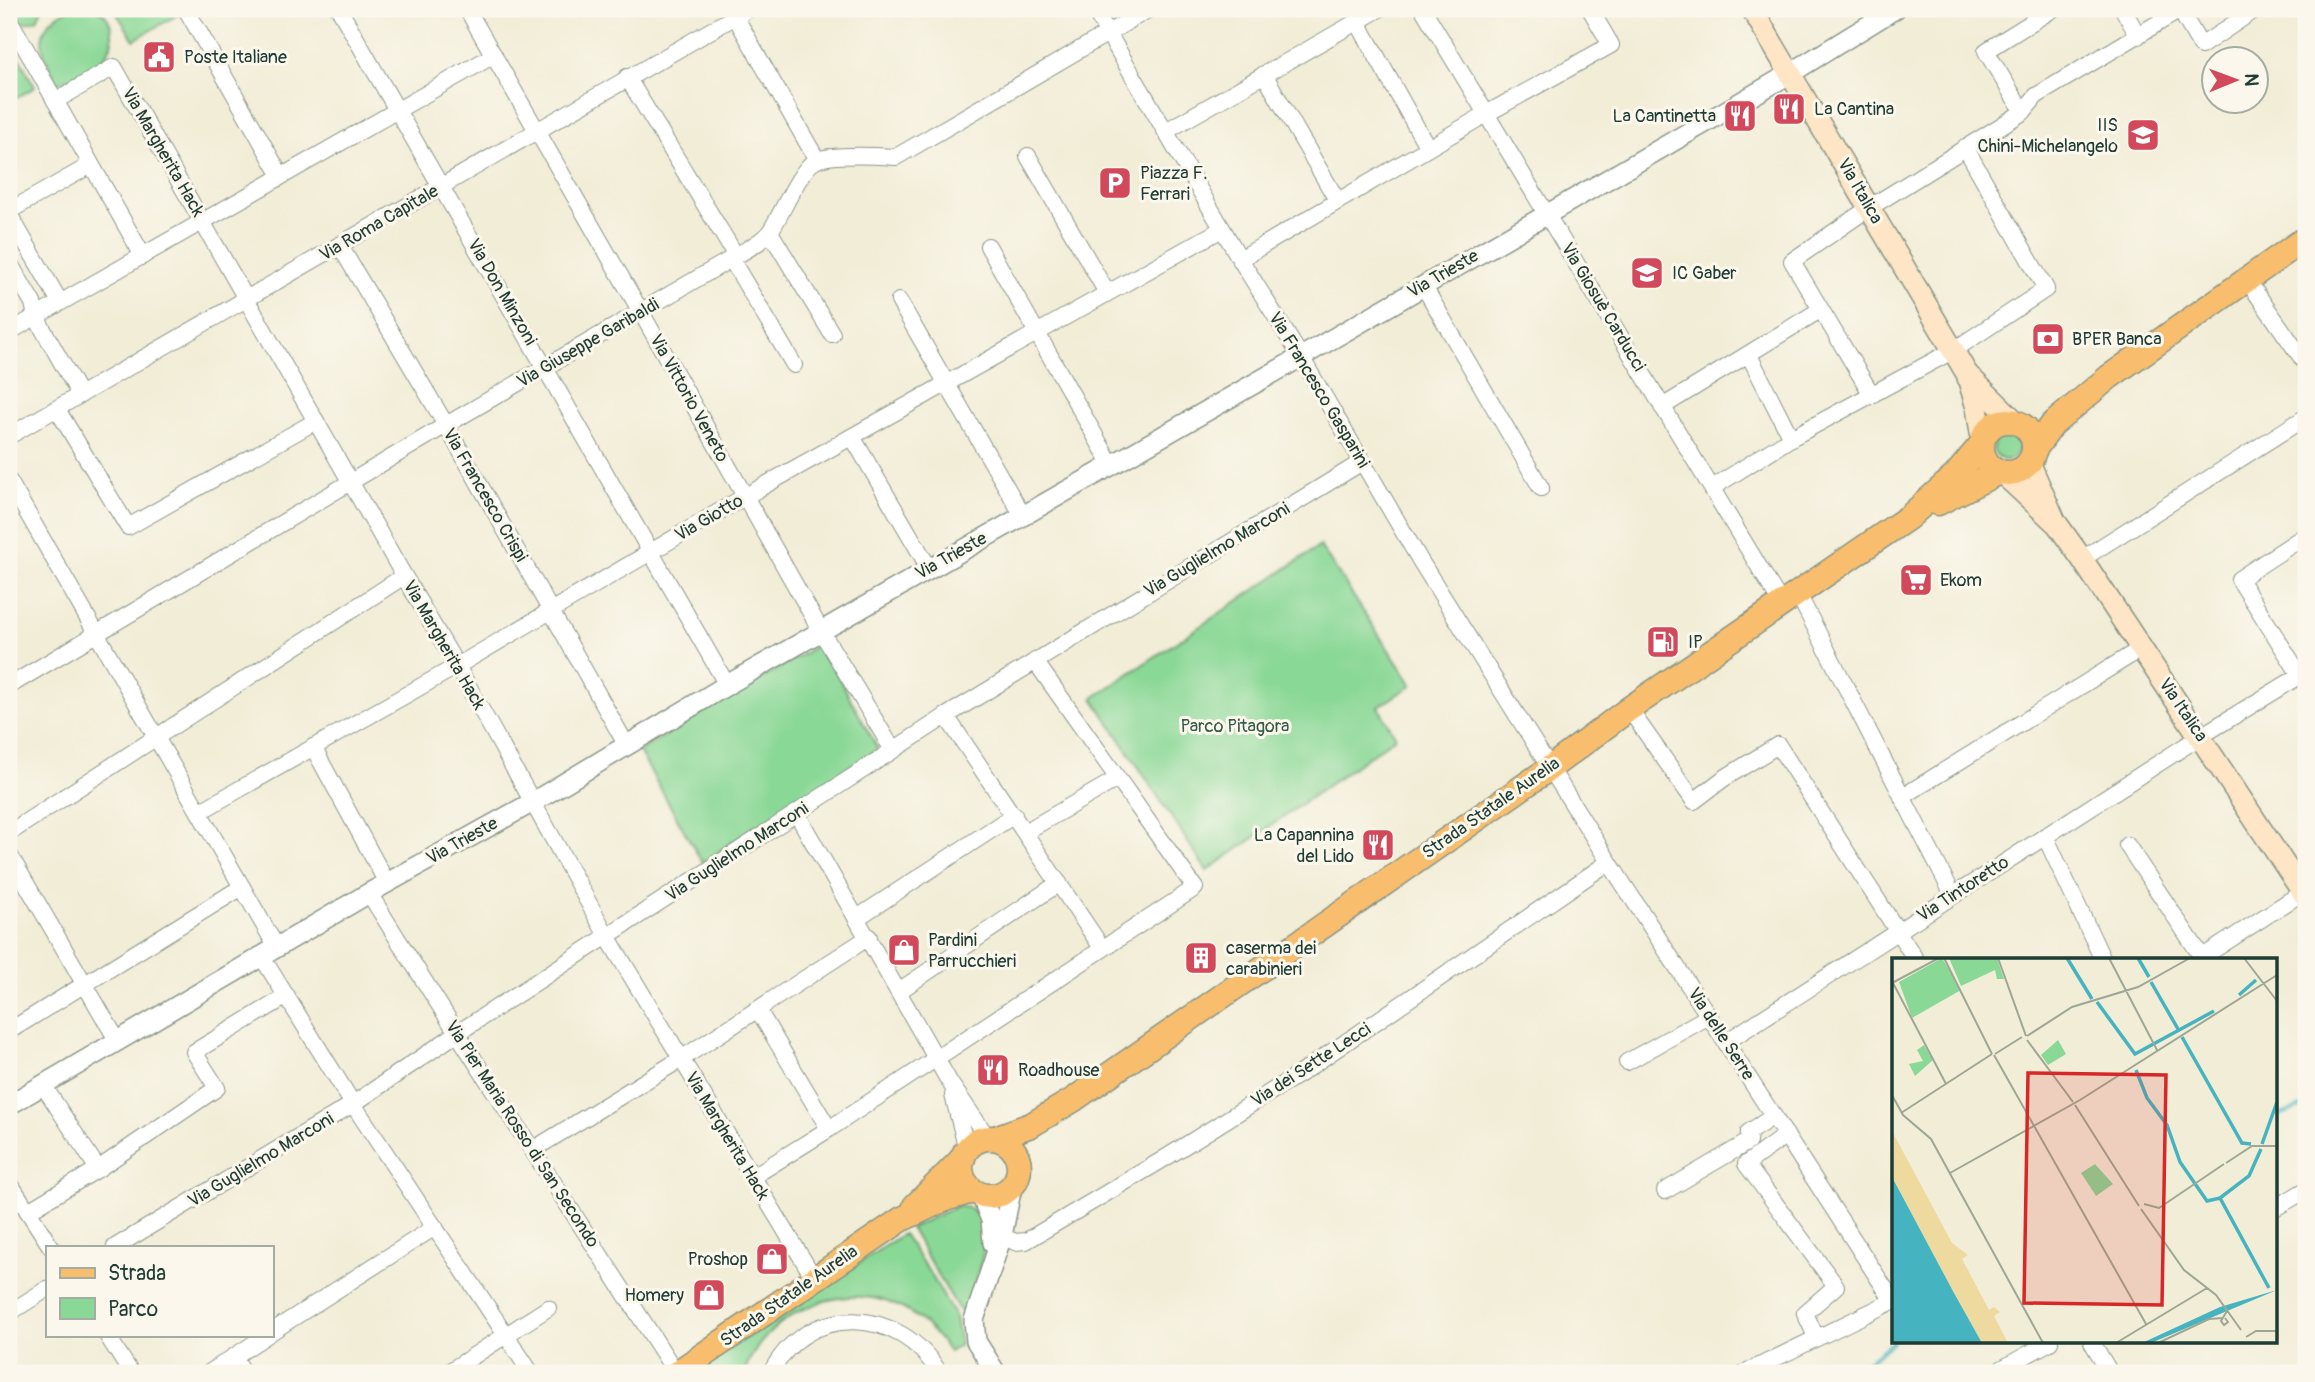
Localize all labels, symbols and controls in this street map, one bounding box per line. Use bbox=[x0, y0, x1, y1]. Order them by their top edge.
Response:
public building icon: Poste Italiane bbox=[140, 38, 178, 76]
place label: Poste Italiane bbox=[184, 46, 287, 69]
north arrow bbox=[2200, 46, 2270, 116]
text: N bbox=[2239, 73, 2263, 86]
street label: Via Margherita Hack bbox=[117, 83, 210, 221]
restaurant icon: La Cantina bbox=[1770, 90, 1808, 128]
restaurant icon: La Cantinetta bbox=[1721, 97, 1759, 135]
place label: La Cantina bbox=[1814, 98, 1894, 121]
place label: La Cantinetta bbox=[1612, 105, 1716, 128]
place label: IIS Chini-Michelangelo bbox=[1977, 114, 2118, 158]
school or university icon: IIS Chini-Michelangelo bbox=[2124, 116, 2162, 154]
street label: Via Italica bbox=[1832, 154, 1888, 228]
place label: Piazza F. Ferrari bbox=[1140, 162, 1207, 206]
parking icon: Piazza F. Ferrari bbox=[1096, 164, 1134, 202]
street label: Via Roma Capitale bbox=[315, 179, 443, 266]
street label: Via Don Minzoni bbox=[462, 234, 542, 350]
street label: Via Giosuè Carducci bbox=[1555, 238, 1651, 376]
street label: Via Trieste bbox=[1403, 244, 1483, 304]
school or university icon: IC Gaber bbox=[1628, 254, 1666, 292]
place label: IC Gaber bbox=[1672, 262, 1737, 285]
street label: Via Giuseppe Garibaldi bbox=[513, 293, 663, 393]
street label: Via Francesco Gasparini bbox=[1263, 308, 1375, 472]
bank icon: BPER Banca bbox=[2029, 320, 2067, 358]
place label: BPER Banca bbox=[2072, 328, 2162, 351]
street label: Via Vittorio Veneto bbox=[644, 330, 734, 466]
street label: Via Francesco Crispi bbox=[437, 424, 533, 566]
street label: Via Giotto bbox=[671, 489, 748, 547]
street label: Via Guglielmo Marconi bbox=[1140, 497, 1294, 603]
street label: Via Trieste bbox=[911, 527, 991, 585]
supermarket icon: Ekom bbox=[1897, 561, 1935, 599]
place label: Ekom bbox=[1940, 569, 1982, 592]
street label: Via Margherita Hack bbox=[398, 576, 491, 714]
fuel station icon: IP bbox=[1644, 623, 1682, 661]
place label: IP bbox=[1688, 631, 1703, 654]
street label: Via Italica bbox=[2153, 674, 2213, 746]
park label: Parco Pitagora bbox=[1180, 715, 1290, 738]
street label: Strada Statale Aurelia bbox=[1418, 752, 1564, 864]
street label: Via Guglielmo Marconi bbox=[661, 797, 813, 907]
street label: Via Trieste bbox=[422, 812, 502, 870]
place label: La Capannina del Lido bbox=[1254, 824, 1354, 868]
restaurant icon: La Capannina del Lido bbox=[1359, 826, 1397, 864]
street label: Via Tintoretto bbox=[1913, 850, 2014, 927]
place label: Pardini Parrucchieri bbox=[928, 929, 1016, 973]
shop icon: Pardini Parrucchieri bbox=[885, 931, 923, 969]
place label: caserma dei carabinieri bbox=[1226, 937, 1316, 981]
building icon: caserma dei carabinieri bbox=[1182, 939, 1220, 977]
inset map bbox=[1892, 958, 2276, 1344]
street label: Via delle Serre bbox=[1682, 983, 1760, 1085]
street label: Via Pier Maria Rosso di San Secondo bbox=[440, 1016, 604, 1252]
street label: Via dei Sette Lecci bbox=[1247, 1018, 1375, 1112]
restaurant icon: Roadhouse bbox=[974, 1051, 1012, 1089]
place label: Roadhouse bbox=[1018, 1059, 1099, 1082]
street label: Via Margherita Hack bbox=[680, 1067, 775, 1205]
street label: Via Guglielmo Marconi bbox=[184, 1107, 338, 1213]
street label: Strada Statale Aurelia bbox=[716, 1240, 862, 1352]
shop icon: Proshop bbox=[753, 1240, 791, 1278]
legend bbox=[46, 1246, 273, 1336]
place label: Proshop bbox=[688, 1248, 748, 1271]
text: Strada bbox=[108, 1260, 166, 1287]
shop icon: Homery bbox=[690, 1276, 728, 1314]
place label: Homery bbox=[625, 1284, 684, 1307]
text: Parco bbox=[108, 1296, 158, 1323]

